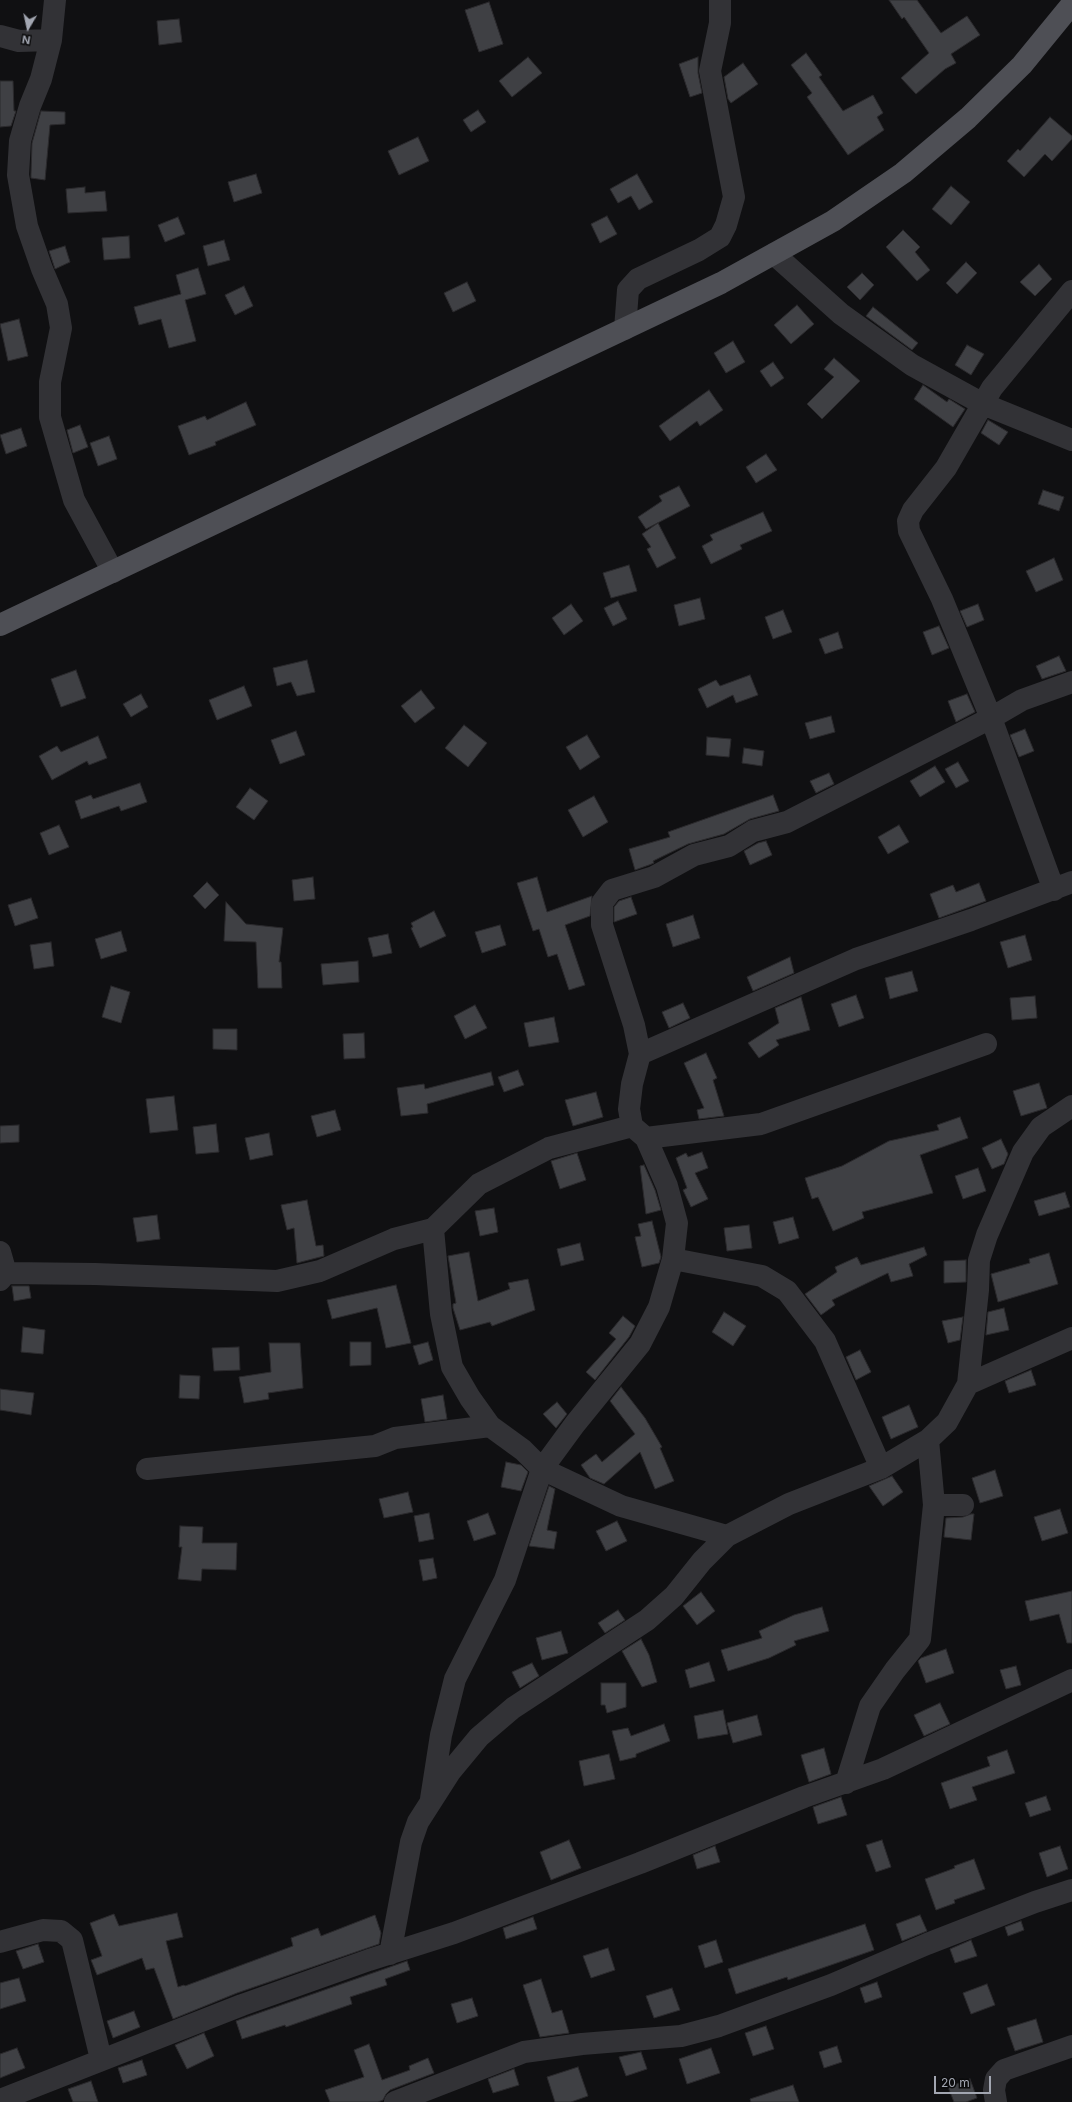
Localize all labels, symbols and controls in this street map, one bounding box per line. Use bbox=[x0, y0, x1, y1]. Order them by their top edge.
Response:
north arrow bbox=[8, 8, 48, 48]
text: N bbox=[21, 32, 31, 47]
scale bar bbox=[936, 2068, 993, 2094]
text: 20 m bbox=[941, 2075, 970, 2090]

